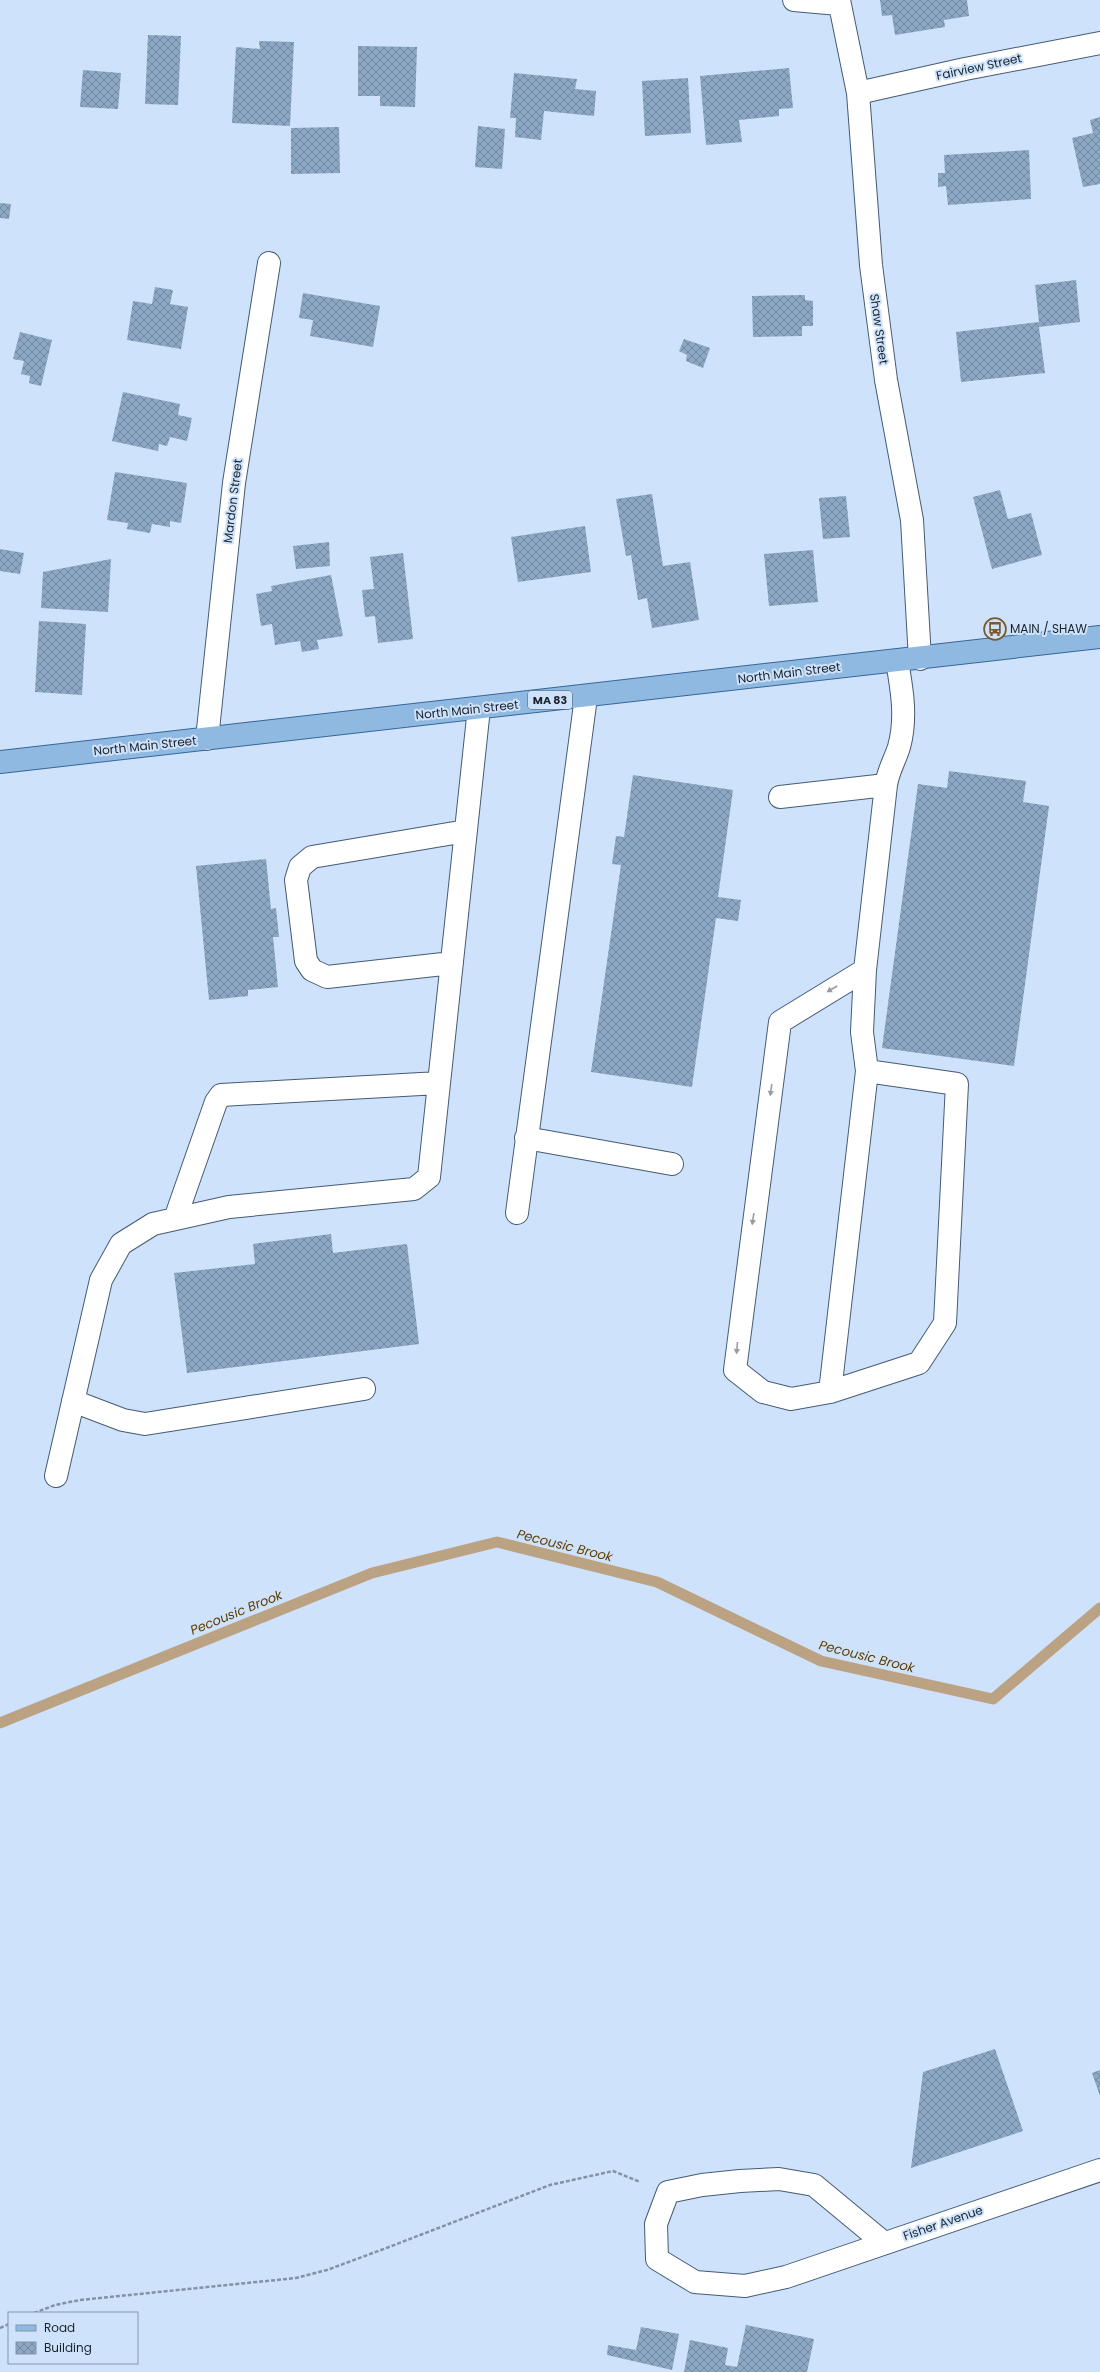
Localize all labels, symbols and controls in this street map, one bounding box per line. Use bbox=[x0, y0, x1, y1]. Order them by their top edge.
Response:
street label: Fairview Street bbox=[935, 49, 1023, 84]
street label: Shaw Street bbox=[866, 293, 893, 365]
street label: Mardon Street bbox=[219, 458, 246, 544]
bus stop icon: MAIN / SHAW bbox=[982, 616, 1008, 642]
place label: MAIN / SHAW bbox=[1010, 620, 1087, 637]
street label: North Main Street bbox=[737, 658, 841, 687]
road number: MA 83 bbox=[528, 691, 572, 709]
street label: North Main Street bbox=[415, 696, 519, 723]
street label: North Main Street bbox=[93, 732, 197, 759]
one-way arrow bbox=[826, 986, 838, 993]
one-way arrow bbox=[768, 1084, 774, 1096]
one-way arrow bbox=[750, 1213, 756, 1225]
one-way arrow bbox=[733, 1342, 740, 1354]
water label: Pecousic Brook bbox=[515, 1524, 616, 1567]
water label: Pecousic Brook bbox=[187, 1585, 286, 1640]
water label: Pecousic Brook bbox=[817, 1635, 918, 1678]
street label: Fisher Avenue bbox=[901, 2201, 985, 2244]
legend bbox=[8, 2312, 138, 2364]
text: Road bbox=[44, 2319, 75, 2336]
text: Building bbox=[44, 2339, 92, 2356]

